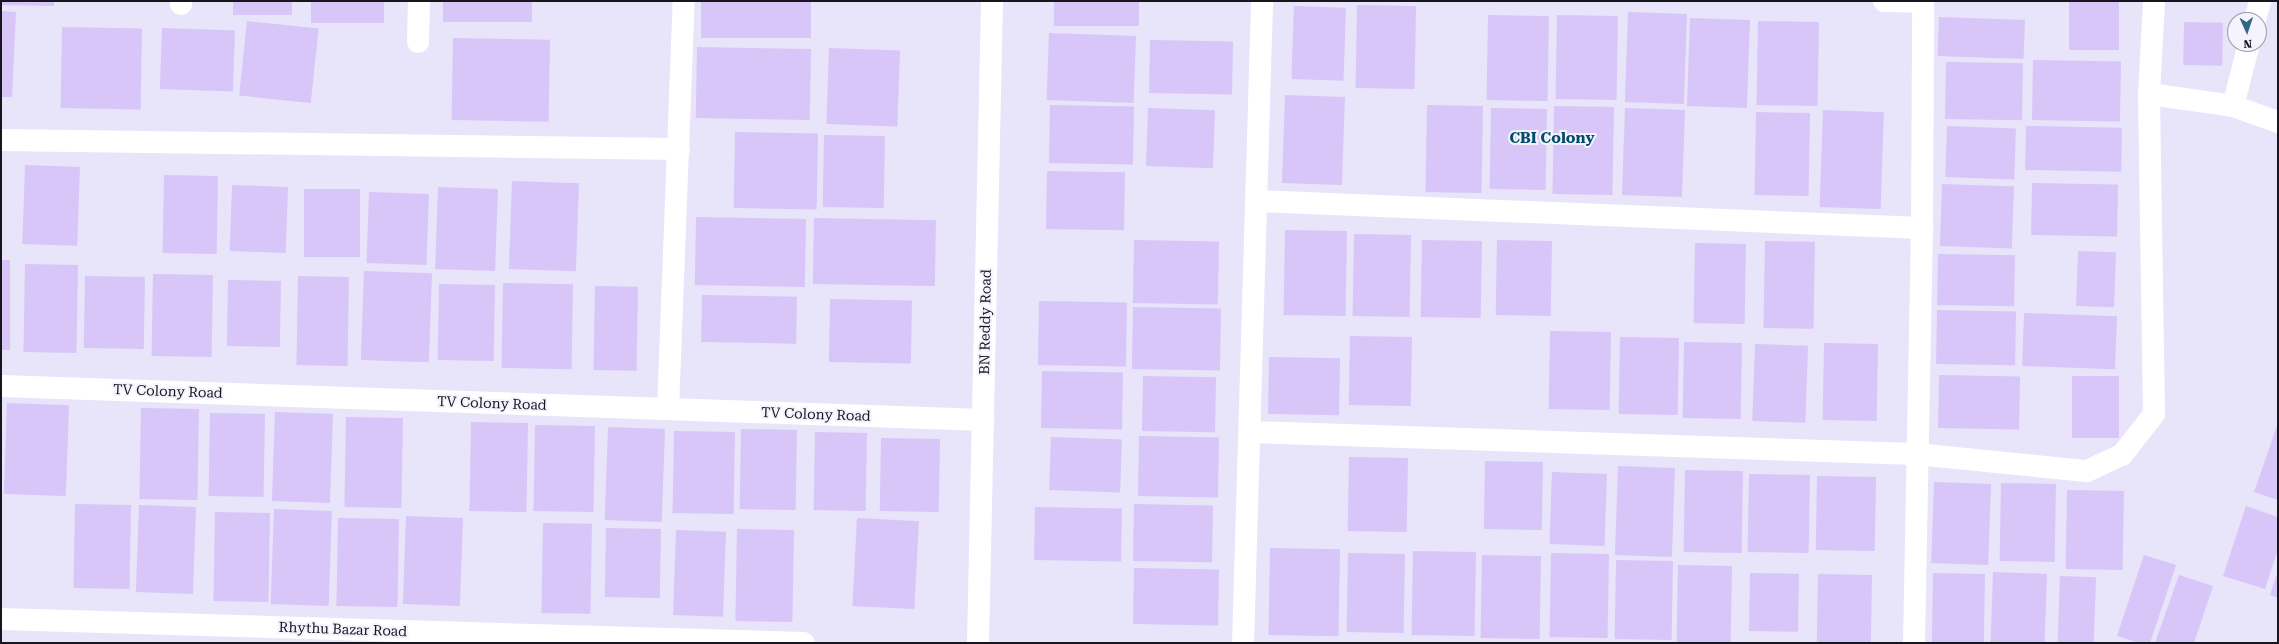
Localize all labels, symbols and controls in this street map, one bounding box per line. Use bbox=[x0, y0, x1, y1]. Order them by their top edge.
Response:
north arrow bbox=[2227, 12, 2267, 52]
text: N bbox=[2243, 37, 2252, 50]
district label: CBI Colony bbox=[1510, 130, 1594, 148]
street label: BN Reddy Road bbox=[976, 269, 994, 375]
street label: TV Colony Road bbox=[113, 381, 223, 401]
street label: TV Colony Road bbox=[437, 393, 547, 413]
street label: TV Colony Road bbox=[761, 404, 871, 424]
street label: Rhythu Bazar Road bbox=[279, 618, 407, 640]

